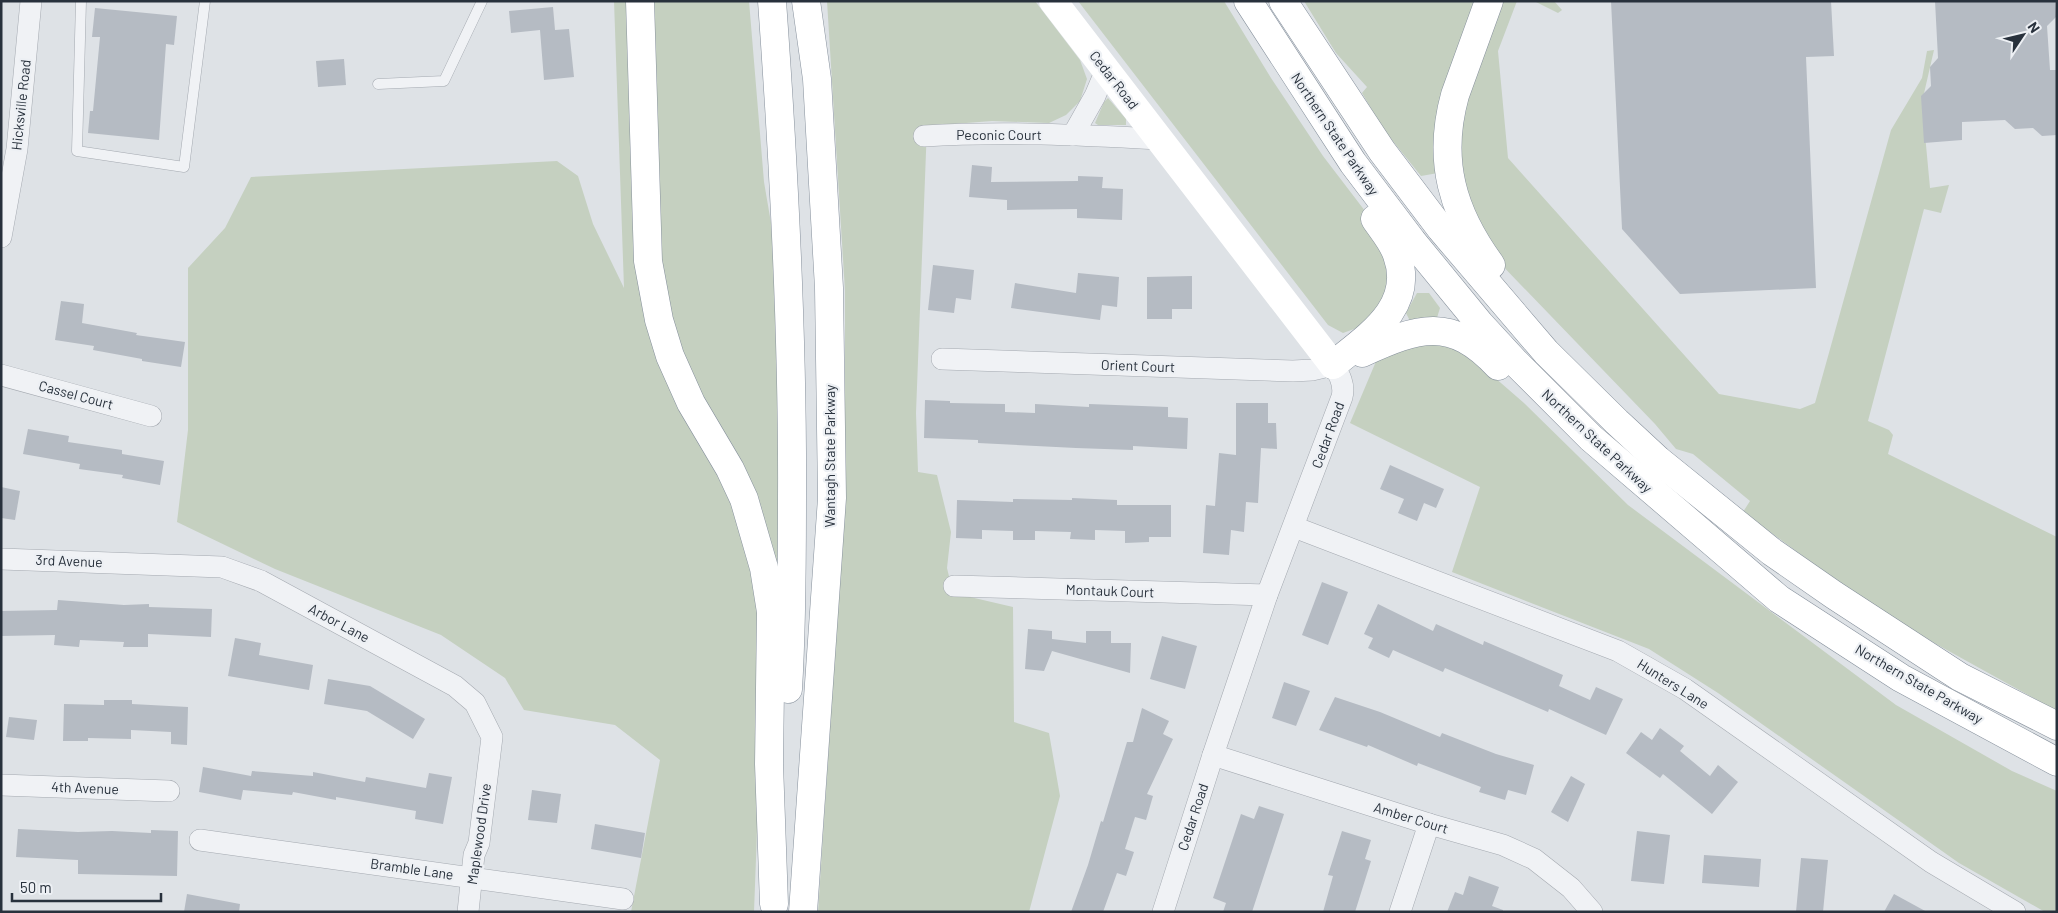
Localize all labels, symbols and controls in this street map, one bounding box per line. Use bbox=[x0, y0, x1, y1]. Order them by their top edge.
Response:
north arrow bbox=[1998, 10, 2048, 60]
text: N bbox=[2024, 19, 2044, 36]
street label: Cedar Road bbox=[1086, 47, 1143, 112]
street label: Hicksville Road bbox=[7, 59, 34, 151]
street label: Northern State Parkway bbox=[1288, 69, 1383, 199]
street label: Peconic Court bbox=[956, 126, 1042, 143]
street label: Orient Court bbox=[1101, 356, 1175, 375]
street label: Cassel Court bbox=[37, 376, 115, 413]
street label: Wantagh State Parkway bbox=[821, 384, 838, 527]
street label: Northern State Parkway bbox=[1539, 385, 1656, 496]
street label: Cedar Road bbox=[1308, 399, 1347, 470]
street label: 3rd Avenue bbox=[35, 551, 103, 570]
street label: Montauk Court bbox=[1065, 580, 1155, 601]
street label: Arbor Lane bbox=[306, 599, 373, 646]
street label: Northern State Parkway bbox=[1853, 640, 1986, 727]
street label: Hunters Lane bbox=[1634, 655, 1712, 712]
street label: 4th Avenue bbox=[51, 778, 119, 797]
street label: Cedar Road bbox=[1174, 781, 1211, 853]
street label: Maplewood Drive bbox=[463, 782, 494, 886]
street label: Amber Court bbox=[1372, 798, 1450, 837]
street label: Bramble Lane bbox=[369, 854, 455, 883]
scale bar bbox=[12, 870, 161, 902]
text: 50 m bbox=[20, 878, 52, 896]

